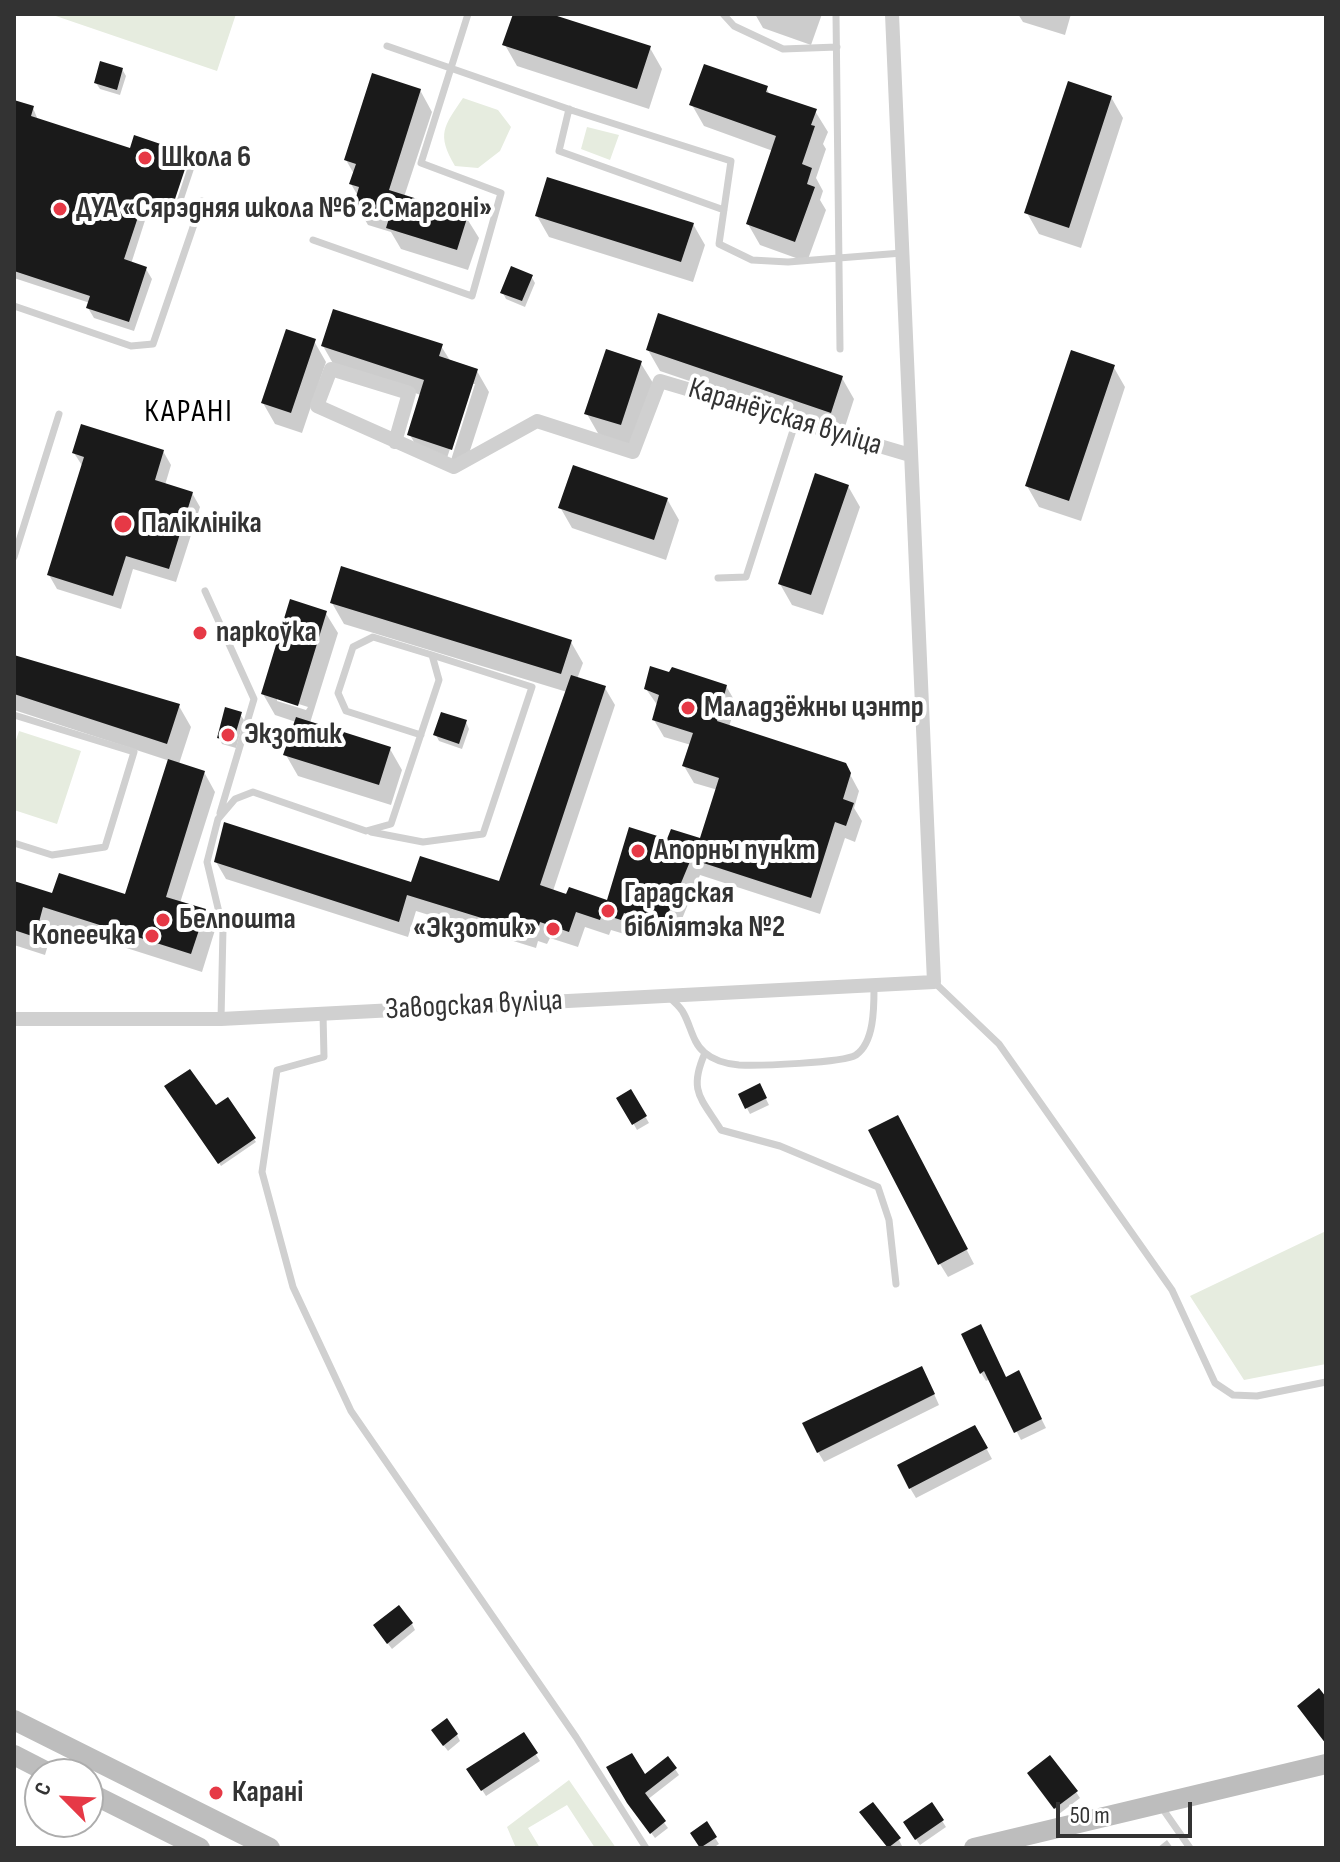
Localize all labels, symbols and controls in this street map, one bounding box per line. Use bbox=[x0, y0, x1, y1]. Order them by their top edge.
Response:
place label: Школа 6 bbox=[161, 140, 251, 176]
marker: Школа 6 bbox=[136, 149, 154, 167]
place label: ДУА «Сярэдняя школа №6 г.Смаргоні» bbox=[76, 191, 492, 227]
marker: ДУА «Сярэдняя школа №6 г.Смаргоні» bbox=[51, 200, 69, 218]
street label: Каранёўская вуліца bbox=[684, 371, 886, 465]
district label: КАРАНІ bbox=[144, 394, 234, 432]
place label: Паліклініка bbox=[141, 506, 262, 542]
marker: Паліклініка bbox=[112, 513, 134, 535]
place label: паркоўка bbox=[216, 615, 317, 651]
marker: паркоўка bbox=[191, 624, 209, 642]
place label: Маладзёжны цэнтр bbox=[704, 690, 924, 726]
marker: Маладзёжны цэнтр bbox=[679, 699, 697, 717]
place label: Экзотик bbox=[244, 717, 342, 753]
marker: Экзотик bbox=[219, 726, 237, 744]
place label: Апорны пункт bbox=[654, 833, 816, 869]
marker: Апорны пункт bbox=[629, 842, 647, 860]
place label: Гарадская бібліятэка №2 bbox=[624, 876, 785, 946]
place label: Белпошта bbox=[179, 902, 296, 938]
marker: Гарадская бібліятэка №2 bbox=[599, 902, 617, 920]
marker: Белпошта bbox=[154, 911, 172, 929]
place label: «Экзотик» bbox=[413, 911, 537, 947]
place label: Копеечка bbox=[32, 918, 136, 954]
marker: «Экзотик» bbox=[544, 920, 562, 938]
marker: Копеечка bbox=[143, 927, 161, 945]
street label: Заводская вуліца bbox=[384, 983, 564, 1029]
north arrow bbox=[24, 1758, 104, 1838]
place label: Карані bbox=[232, 1775, 303, 1811]
text: С bbox=[29, 1778, 58, 1800]
marker: Карані bbox=[207, 1784, 225, 1802]
scale bar bbox=[1060, 1786, 1196, 1836]
text: 50 m bbox=[1070, 1801, 1110, 1830]

